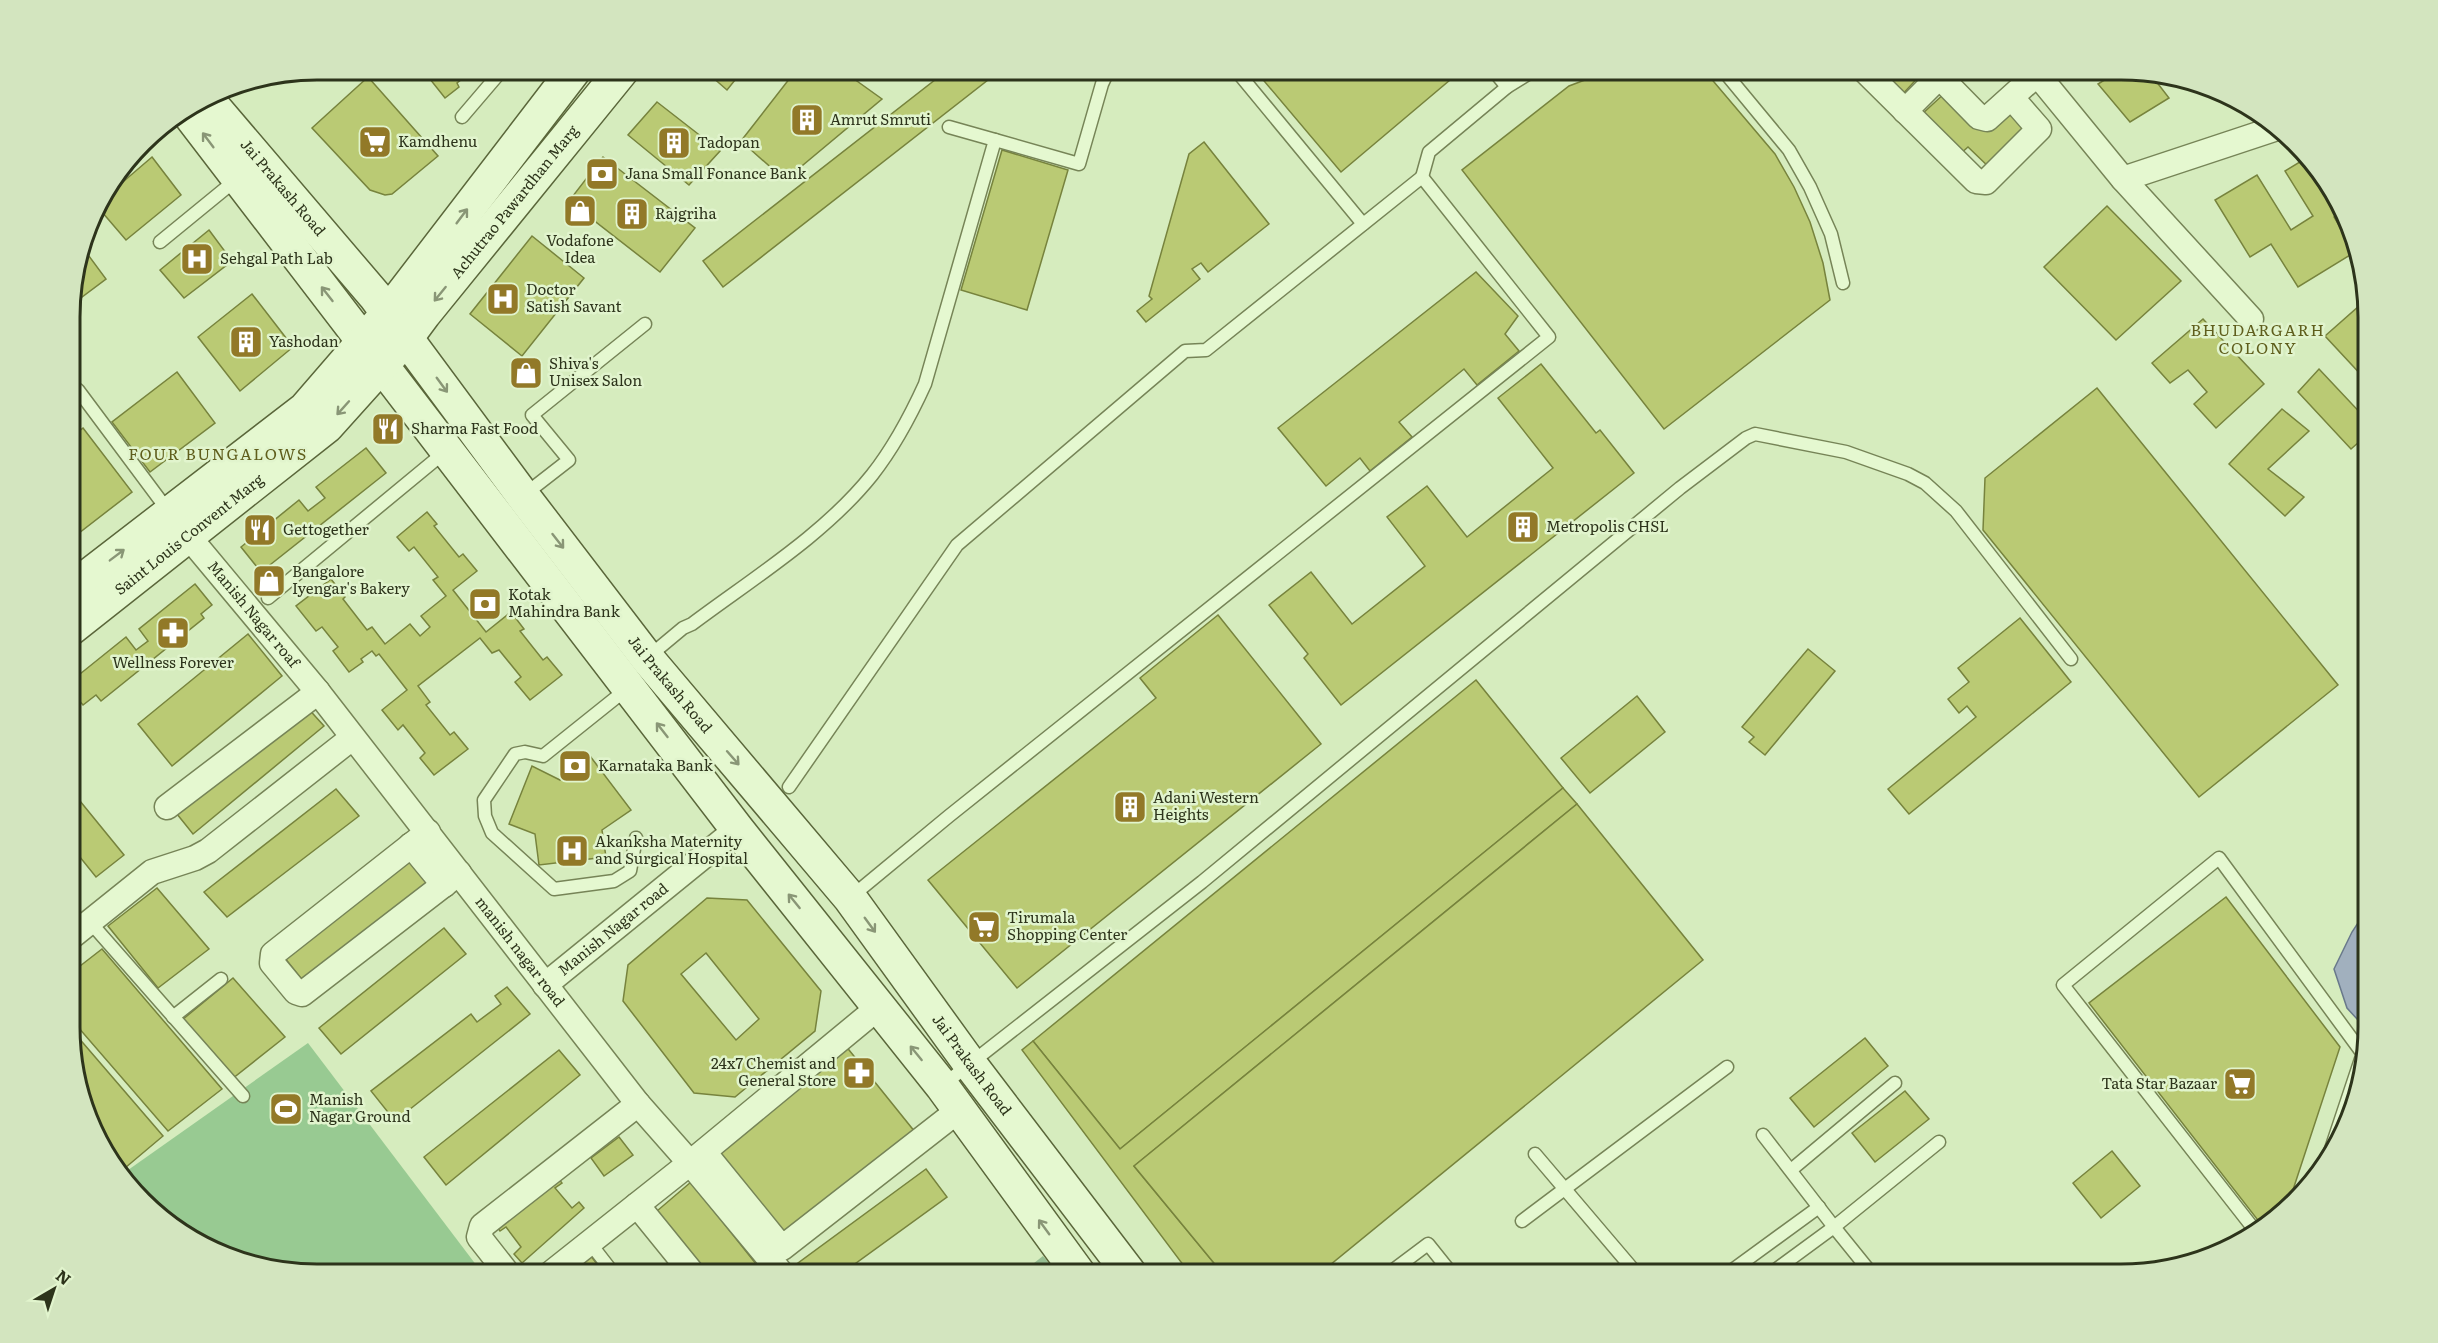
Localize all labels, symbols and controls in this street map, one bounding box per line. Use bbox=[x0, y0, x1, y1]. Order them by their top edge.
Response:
building icon: Amrut Smruti bbox=[789, 102, 825, 138]
place label: Amrut Smruti bbox=[830, 107, 931, 130]
street label: Achutrao Pawardhan Marg bbox=[444, 119, 584, 283]
supermarket icon: Kamdhenu bbox=[357, 124, 393, 160]
building icon: Tadopan bbox=[656, 125, 692, 161]
place label: Kamdhenu bbox=[398, 129, 478, 152]
place label: Tadopan bbox=[697, 130, 760, 153]
one-way arrow bbox=[202, 132, 215, 148]
street label: Jai Prakash Road bbox=[236, 133, 332, 240]
bank icon: Jana Small Fonance Bank bbox=[584, 156, 620, 192]
place label: Jana Small Fonance Bank bbox=[625, 161, 807, 184]
shop icon: Vodafone Idea bbox=[562, 193, 598, 229]
building icon: Rajgriha bbox=[614, 196, 650, 232]
place label: Rajgriha bbox=[655, 201, 718, 224]
one-way arrow bbox=[456, 209, 468, 225]
place label: Vodafone Idea bbox=[546, 228, 614, 268]
hospital icon: Sehgal Path Lab bbox=[179, 241, 215, 277]
place label: Sehgal Path Lab bbox=[220, 246, 333, 269]
place label: Doctor Satish Savant bbox=[526, 277, 622, 317]
hospital icon: Doctor Satish Savant bbox=[485, 281, 521, 317]
one-way arrow bbox=[434, 286, 447, 302]
one-way arrow bbox=[321, 287, 333, 303]
district label: BHUDARGARH COLONY bbox=[2191, 317, 2325, 359]
building icon: Yashodan bbox=[228, 324, 264, 360]
place label: Yashodan bbox=[269, 329, 339, 352]
place label: Shiva's Unisex Salon bbox=[549, 351, 642, 391]
shop icon: Shiva's Unisex Salon bbox=[508, 355, 544, 391]
one-way arrow bbox=[435, 376, 448, 392]
one-way arrow bbox=[336, 400, 350, 415]
restaurant icon: Sharma Fast Food bbox=[370, 411, 406, 447]
place label: Sharma Fast Food bbox=[411, 416, 538, 439]
district label: FOUR BUNGALOWS bbox=[128, 441, 308, 465]
street label: Saint Louis Convent Marg bbox=[109, 467, 268, 600]
building icon: Metropolis CHSL bbox=[1505, 509, 1541, 545]
restaurant icon: Gettogether bbox=[242, 512, 278, 548]
place label: Metropolis CHSL bbox=[1546, 514, 1669, 537]
place label: Gettogether bbox=[283, 517, 369, 540]
one-way arrow bbox=[551, 533, 564, 549]
one-way arrow bbox=[108, 548, 124, 561]
street label: Manish Nagar roaf bbox=[203, 555, 307, 673]
place label: Bangalore Iyengar's Bakery bbox=[292, 559, 410, 599]
shop icon: Bangalore Iyengar's Bakery bbox=[251, 563, 287, 599]
place label: Kotak Mahindra Bank bbox=[508, 582, 621, 622]
bank icon: Kotak Mahindra Bank bbox=[467, 586, 503, 622]
pharmacy icon: Wellness Forever bbox=[155, 615, 191, 651]
street label: Jai Prakash Road bbox=[623, 630, 719, 737]
place label: Wellness Forever bbox=[112, 650, 234, 673]
one-way arrow bbox=[655, 723, 668, 739]
bank icon: Karnataka Bank bbox=[557, 748, 593, 784]
one-way arrow bbox=[726, 750, 740, 765]
place label: Karnataka Bank bbox=[598, 753, 714, 776]
place label: Adani Western Heights bbox=[1153, 785, 1259, 825]
building icon: Adani Western Heights bbox=[1112, 789, 1148, 825]
place label: Akanksha Maternity and Surgical Hospital bbox=[595, 829, 748, 869]
hospital icon: Akanksha Maternity and Surgical Hospital bbox=[554, 833, 590, 869]
street label: Manish Nagar road bbox=[552, 876, 673, 980]
street label: manish nagar road bbox=[471, 891, 571, 1011]
one-way arrow bbox=[788, 893, 801, 909]
place label: Tirumala Shopping Center bbox=[1007, 905, 1127, 945]
supermarket icon: Tirumala Shopping Center bbox=[966, 909, 1002, 945]
one-way arrow bbox=[864, 917, 876, 933]
street label: Jai Prakash Road bbox=[927, 1009, 1018, 1120]
one-way arrow bbox=[909, 1045, 922, 1061]
place label: 24x7 Chemist and General Store bbox=[711, 1051, 836, 1091]
pharmacy icon: 24x7 Chemist and General Store bbox=[841, 1055, 877, 1091]
supermarket icon: Tata Star Bazaar bbox=[2222, 1066, 2258, 1102]
place label: Tata Star Bazaar bbox=[2101, 1071, 2217, 1094]
place label: Manish Nagar Ground bbox=[309, 1087, 411, 1127]
sports icon: Manish Nagar Ground bbox=[268, 1091, 304, 1127]
one-way arrow bbox=[1038, 1219, 1051, 1235]
north arrow bbox=[24, 1259, 84, 1319]
text: N bbox=[51, 1263, 77, 1290]

